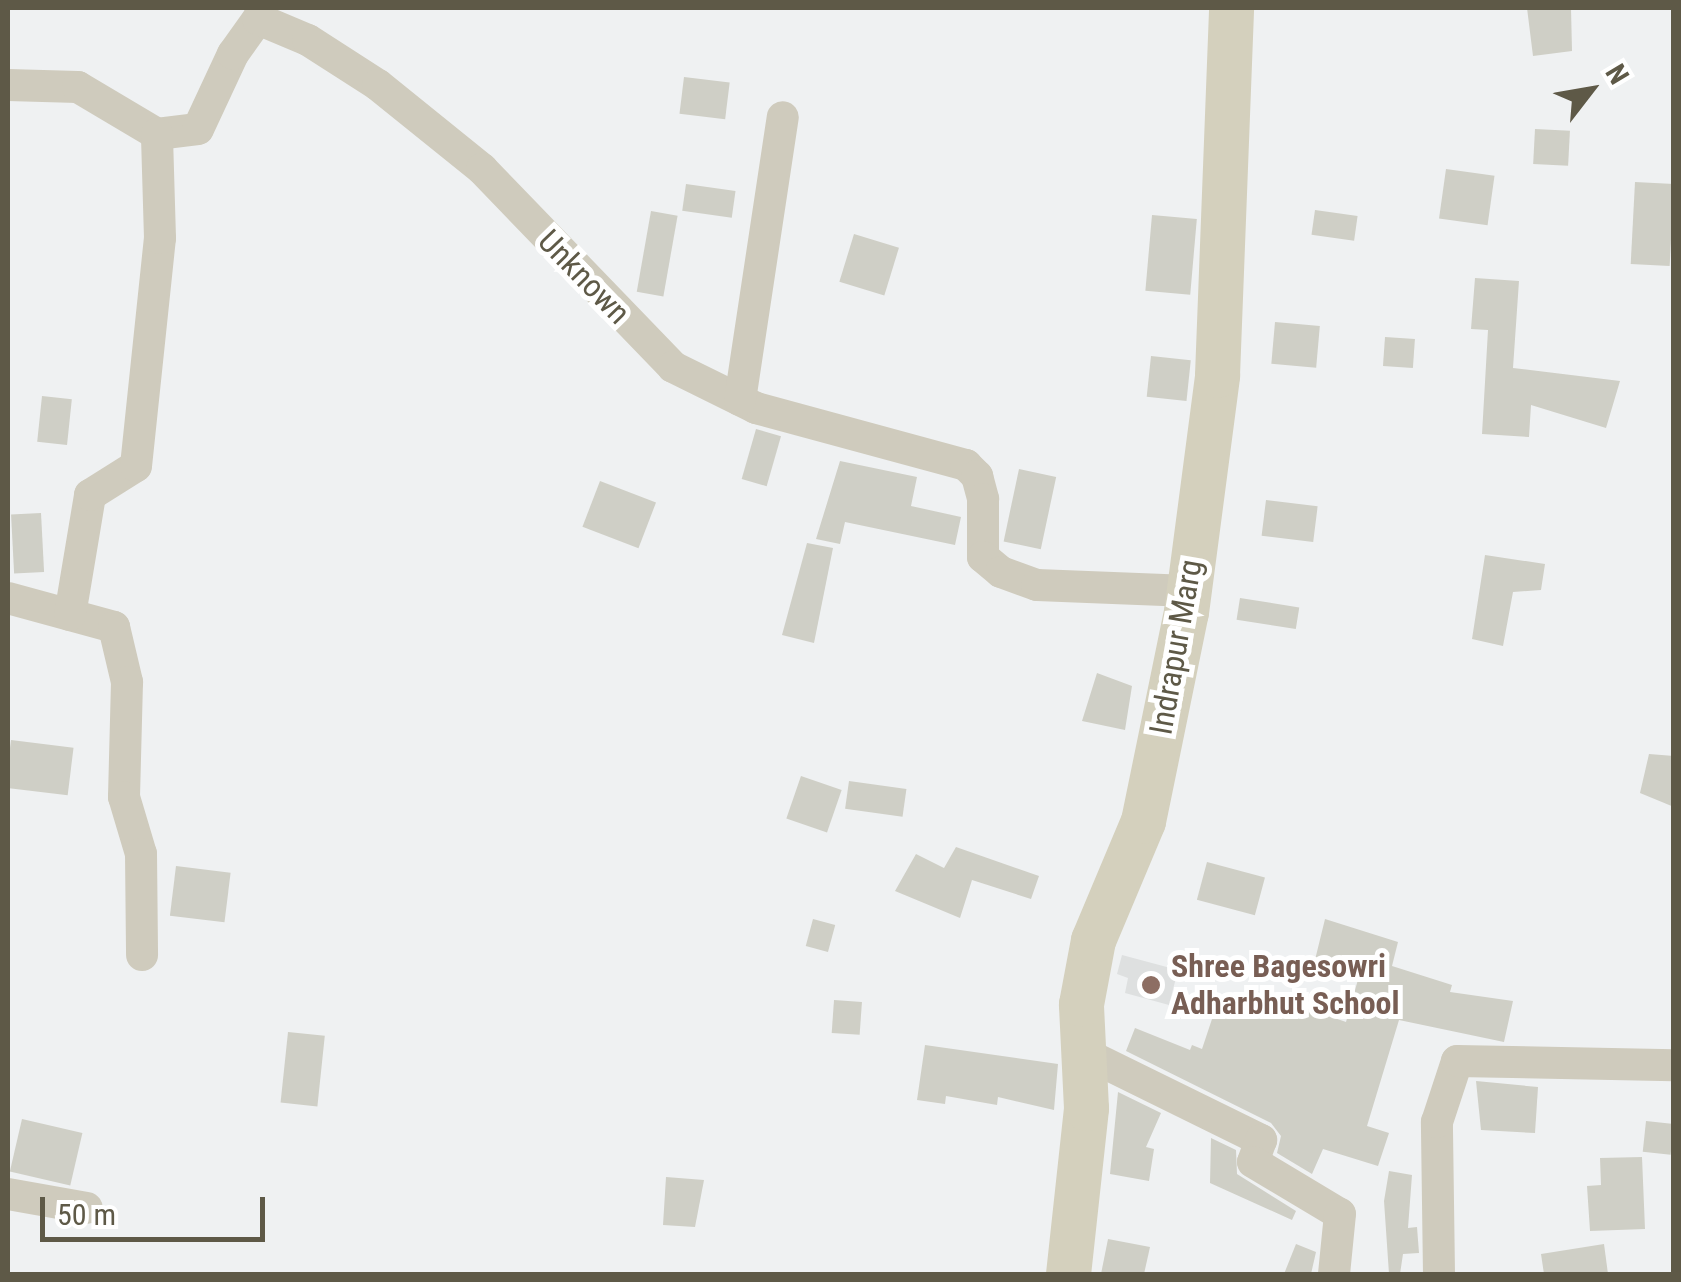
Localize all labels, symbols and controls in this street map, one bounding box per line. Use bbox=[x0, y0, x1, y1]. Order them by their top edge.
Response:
north arrow bbox=[1541, 40, 1641, 140]
text: N bbox=[1599, 58, 1636, 90]
street label: Unknown bbox=[530, 222, 638, 332]
street label: Indrapur Marg bbox=[1142, 557, 1210, 737]
place label: Shree Bagesowri Adharbhut School bbox=[1171, 948, 1400, 1023]
marker: Shree Bagesowri Adharbhut School bbox=[1140, 974, 1162, 996]
scale bar bbox=[45, 1177, 270, 1239]
text: 50 m bbox=[57, 1197, 116, 1232]

